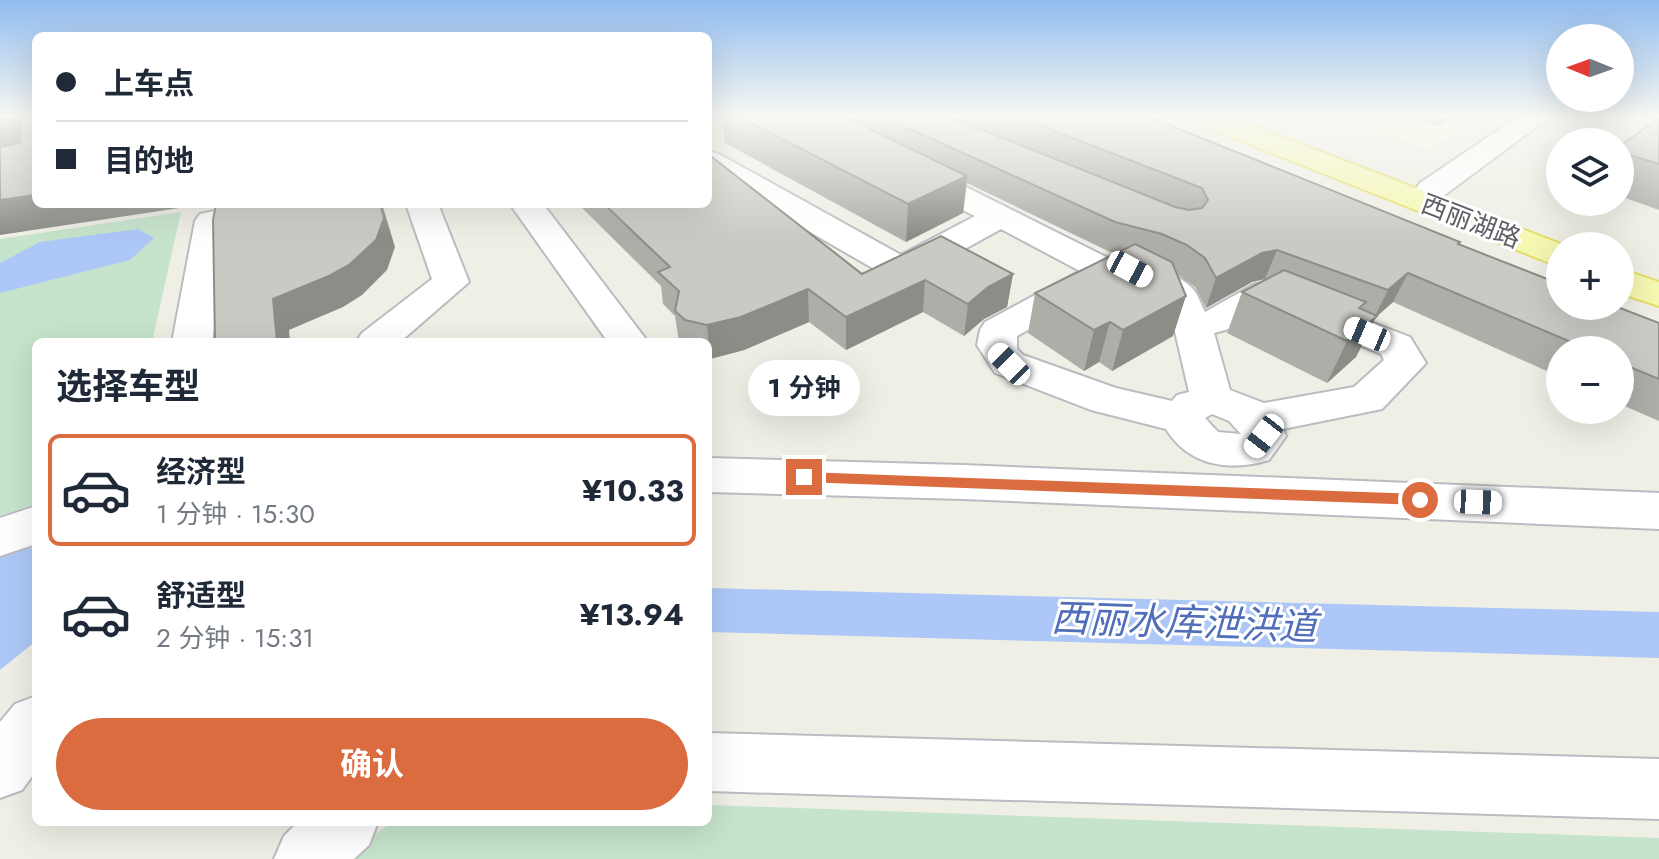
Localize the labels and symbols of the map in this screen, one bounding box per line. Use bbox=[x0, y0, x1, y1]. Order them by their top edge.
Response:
north arrow bbox=[1546, 24, 1634, 112]
street label: 西丽湖路 bbox=[1416, 185, 1526, 257]
car bbox=[1103, 247, 1157, 291]
car bbox=[1340, 314, 1394, 354]
car bbox=[984, 339, 1034, 389]
callout: 1 分钟 bbox=[748, 361, 860, 417]
car bbox=[1240, 410, 1288, 462]
route end bbox=[786, 459, 822, 495]
route start bbox=[1402, 482, 1438, 518]
car bbox=[1454, 489, 1502, 515]
water label: 西丽水库泄洪道 bbox=[1050, 590, 1323, 654]

